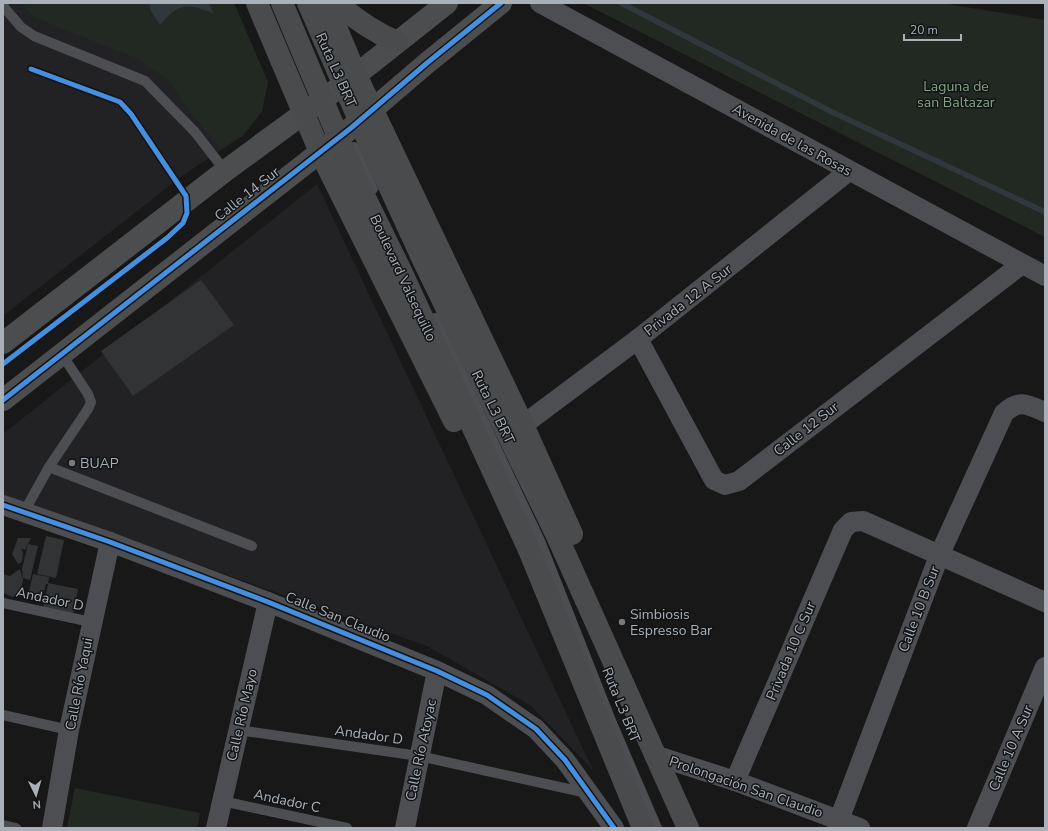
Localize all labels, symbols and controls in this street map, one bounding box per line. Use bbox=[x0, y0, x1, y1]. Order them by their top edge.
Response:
scale bar bbox=[904, 16, 961, 42]
text: 20 m bbox=[910, 22, 938, 38]
street label: Ruta L3 BRT bbox=[311, 30, 361, 111]
park label: Laguna de san Baltazar bbox=[917, 77, 995, 112]
street label: Avenida de las Rosas bbox=[729, 99, 855, 181]
street label: Calle 14 Sur bbox=[211, 163, 283, 225]
street label: Boulevard Valsequillo bbox=[365, 212, 441, 345]
street label: Privada 12 A Sur bbox=[640, 260, 736, 340]
street label: Ruta L3 BRT bbox=[467, 367, 519, 448]
street label: Calle 12 Sur bbox=[770, 398, 842, 460]
place label: BUAP bbox=[80, 454, 119, 473]
marker: BUAP bbox=[67, 458, 77, 468]
street label: Calle 10 B Sur bbox=[894, 563, 944, 655]
street label: Andador D bbox=[14, 583, 86, 615]
street label: Calle San Claudio bbox=[283, 587, 393, 647]
street label: Privada 10 C Sur bbox=[762, 599, 820, 703]
place label: Simbiosis Espresso Bar bbox=[630, 605, 712, 640]
marker: Simbiosis Espresso Bar bbox=[617, 617, 627, 627]
street label: Calle Río Yaqui bbox=[61, 636, 97, 732]
street label: Ruta L3 BRT bbox=[597, 664, 645, 746]
street label: Calle Río Mayo bbox=[222, 667, 262, 763]
street label: Calle Río Atoyac bbox=[401, 697, 441, 803]
street label: Calle 10 A Sur bbox=[984, 702, 1038, 794]
street label: Andador D bbox=[334, 721, 404, 749]
street label: Prolongación San Claudio bbox=[667, 752, 826, 822]
north arrow bbox=[16, 775, 56, 815]
street label: Andador C bbox=[252, 785, 322, 817]
text: N bbox=[32, 797, 42, 812]

